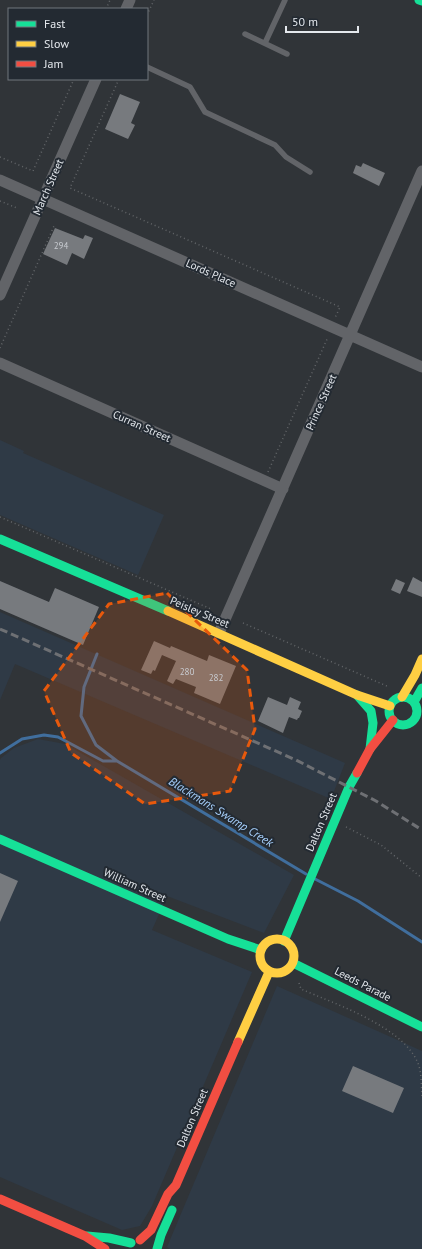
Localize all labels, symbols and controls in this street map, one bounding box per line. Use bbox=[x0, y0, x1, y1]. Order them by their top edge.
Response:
legend bbox=[8, 8, 148, 80]
scale bar bbox=[286, 8, 358, 34]
text: 50 m bbox=[292, 14, 318, 29]
text: Fast bbox=[44, 16, 65, 31]
text: Slow bbox=[44, 36, 69, 51]
text: Jam bbox=[43, 56, 63, 71]
street label: March Street bbox=[29, 157, 67, 217]
house number: 294 bbox=[54, 240, 68, 251]
street label: Lords Place bbox=[184, 256, 239, 290]
street label: Prince Street bbox=[302, 372, 340, 432]
street label: Curran Street bbox=[111, 407, 173, 445]
street label: Peisley Street bbox=[168, 593, 232, 631]
house number: 280 bbox=[180, 666, 194, 677]
house number: 282 bbox=[209, 672, 223, 683]
water label: Blackmans Swamp Creek bbox=[166, 773, 277, 850]
street label: Dalton Street bbox=[302, 790, 340, 853]
street label: William Street bbox=[102, 865, 169, 905]
street label: Leeds Parade bbox=[332, 964, 394, 1004]
street label: Dalton Street bbox=[173, 1086, 211, 1149]

